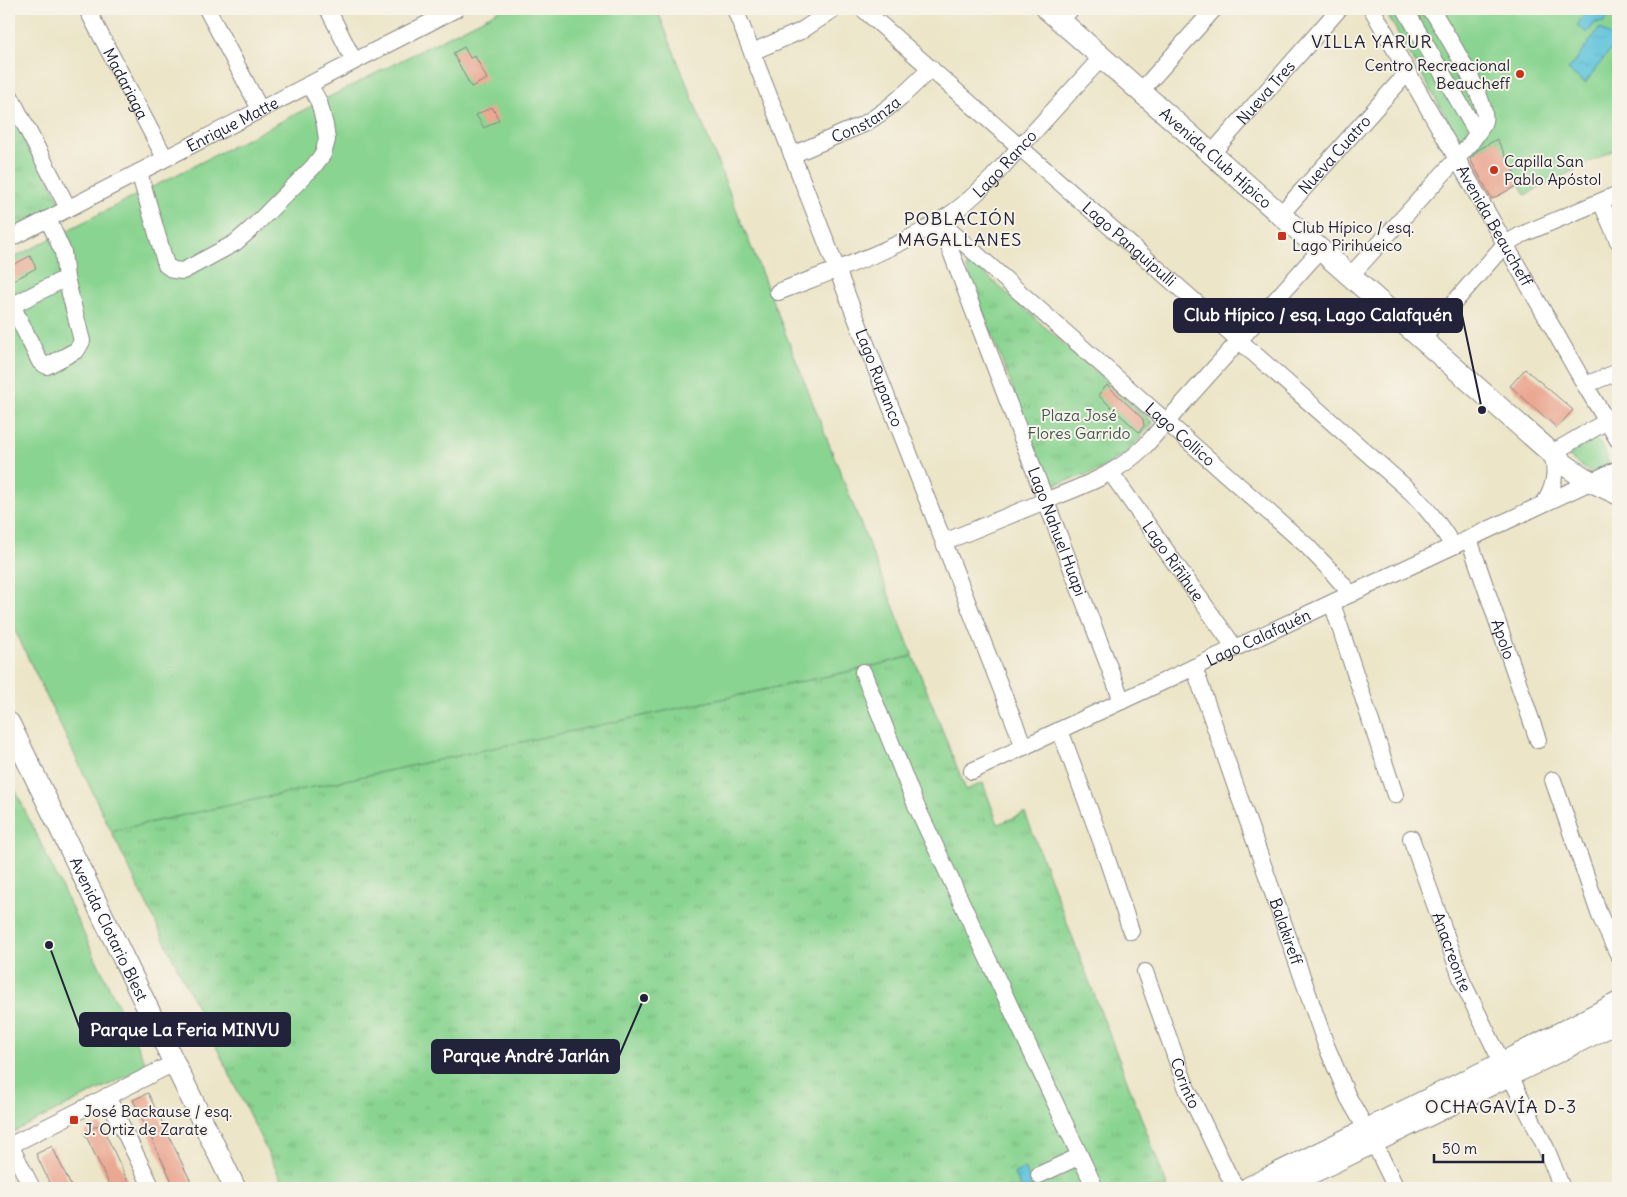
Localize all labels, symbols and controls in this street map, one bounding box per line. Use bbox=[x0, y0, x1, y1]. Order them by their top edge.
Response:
district label: VILLA YARUR bbox=[1311, 30, 1433, 53]
street label: Madariaga bbox=[99, 44, 153, 123]
place label: Centro Recreacional Beaucheff bbox=[1365, 55, 1511, 93]
street label: Nueva Tres bbox=[1232, 56, 1299, 128]
marker: Centro Recreacional Beaucheff bbox=[1514, 68, 1526, 80]
street label: Enrique Matte bbox=[183, 92, 281, 156]
street label: Constanza bbox=[828, 92, 904, 147]
street label: Avenida Club Hípico bbox=[1156, 103, 1276, 212]
street label: Nueva Cuatro bbox=[1294, 111, 1375, 198]
street label: Lago Ranco bbox=[968, 126, 1041, 202]
place label: Capilla San Pablo Apóstol bbox=[1504, 151, 1601, 189]
street label: Avenida Beaucheff bbox=[1453, 162, 1537, 290]
marker: Capilla San Pablo Apóstol bbox=[1488, 164, 1500, 176]
street label: Lago Panguipulli bbox=[1078, 197, 1180, 290]
district label: POBLACIÓN MAGALLANES bbox=[898, 207, 1022, 251]
place label: Club Hípico / esq. Lago Pirihueico bbox=[1292, 217, 1414, 255]
marker: Club Hípico / esq. Lago Pirihueico bbox=[1276, 230, 1288, 242]
callout: Club Hípico / esq. Lago Calafquén bbox=[1174, 299, 1462, 332]
text: Club Hípico / esq. Lago Calafquén bbox=[1184, 303, 1453, 326]
street label: Lago Rupanco bbox=[851, 326, 908, 430]
street label: Lago Collico bbox=[1141, 398, 1219, 470]
park label: Plaza José Flores Garrido bbox=[1027, 405, 1131, 443]
street label: Lago Nahuel Huapi bbox=[1024, 464, 1091, 599]
street label: Lago Riñihue bbox=[1138, 517, 1209, 605]
street label: Lago Calafquén bbox=[1203, 604, 1314, 670]
street label: Apolo bbox=[1487, 617, 1520, 662]
street label: Avenida Clotario Blest bbox=[66, 854, 153, 1005]
street label: Balakireff bbox=[1265, 895, 1307, 968]
street label: Anacreonte bbox=[1428, 909, 1476, 995]
callout: Parque La Feria MINVU bbox=[80, 1013, 290, 1046]
text: Parque La Feria MINVU bbox=[90, 1018, 280, 1041]
callout: Parque André Jarlán bbox=[432, 1040, 619, 1073]
text: Parque André Jarlán bbox=[443, 1044, 610, 1067]
street label: Corinto bbox=[1166, 1055, 1205, 1112]
district label: OCHAGAVÍA D-3 bbox=[1425, 1095, 1577, 1118]
place label: José Backause / esq. J. Ortiz de Zarate bbox=[84, 1101, 232, 1139]
marker: José Backause / esq. J. Ortiz de Zarate bbox=[68, 1114, 80, 1126]
scale bar bbox=[1434, 1132, 1543, 1164]
text: 50 m bbox=[1442, 1139, 1477, 1158]

